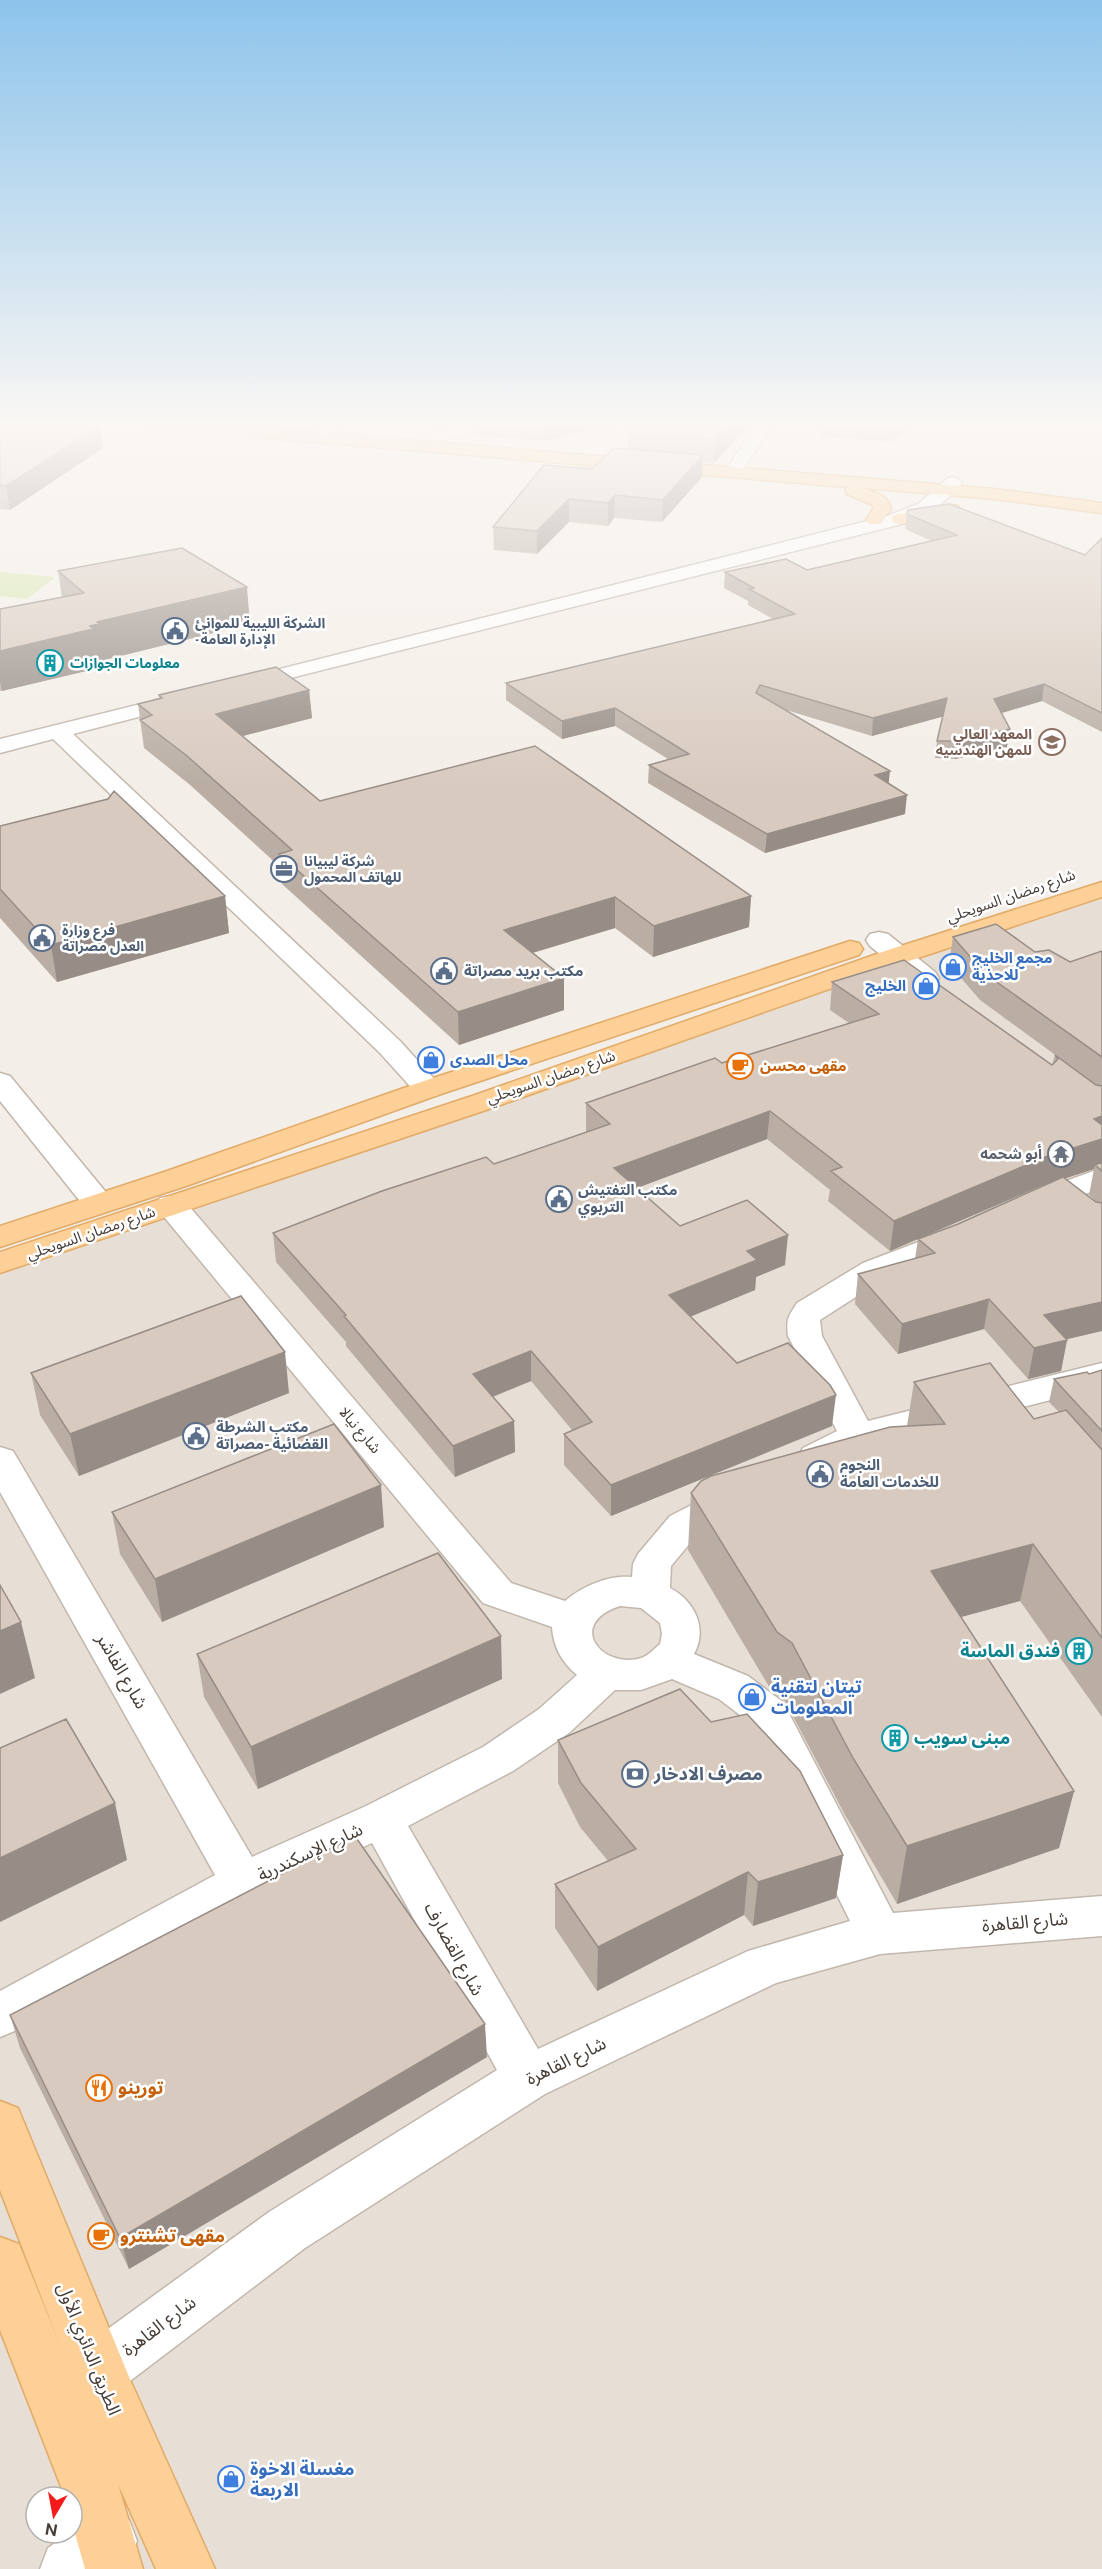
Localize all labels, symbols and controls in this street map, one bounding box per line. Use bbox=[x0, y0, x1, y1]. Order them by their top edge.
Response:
place label: الشركة الليبية للموانئ -الإدارة العامة bbox=[195, 615, 326, 649]
public building icon: الشركة الليبية للموانئ -الإدارة العامة bbox=[160, 616, 190, 646]
building icon: معلومات الجوازات bbox=[35, 648, 65, 678]
place label: معلومات الجوازات bbox=[70, 655, 180, 672]
place label: المعهد العالي للمهن الهندسيه bbox=[936, 726, 1032, 758]
school or university icon: المعهد العالي للمهن الهندسيه bbox=[1037, 727, 1067, 757]
place label: شركة ليبيانا للهاتف المحمول bbox=[304, 853, 402, 886]
office icon: شركة ليبيانا للهاتف المحمول bbox=[269, 854, 299, 884]
street label: شارع رمضان السويحلي bbox=[944, 865, 1079, 929]
place label: فرع وزارة العدل مصراتة bbox=[62, 922, 144, 955]
public building icon: فرع وزارة العدل مصراتة bbox=[27, 923, 57, 953]
place label: مجمع الخليج للاحذية bbox=[972, 949, 1053, 983]
shop icon: مجمع الخليج للاحذية bbox=[938, 952, 968, 982]
public building icon: مكتب بريد مصراتة bbox=[429, 956, 459, 986]
place label: مكتب بريد مصراتة bbox=[464, 962, 583, 980]
shop icon: الخليج bbox=[911, 971, 941, 1001]
place label: الخليج bbox=[865, 977, 906, 997]
shop icon: محل الصدى bbox=[416, 1045, 446, 1075]
street label: شارع رمضان السويحلي bbox=[484, 1046, 619, 1110]
place label: محل الصدى bbox=[450, 1051, 528, 1069]
cafe icon: مقهى محسن bbox=[725, 1051, 755, 1081]
place label: مقهى محسن bbox=[760, 1057, 847, 1075]
temple icon: أبو شحمه bbox=[1046, 1139, 1076, 1169]
place label: أبو شحمه bbox=[980, 1144, 1042, 1163]
place label: مكتب التفتيش التربوي bbox=[578, 1181, 677, 1218]
public building icon: مكتب التفتيش التربوي bbox=[544, 1184, 574, 1214]
street label: شارع رمضان السويحلي bbox=[24, 1202, 159, 1266]
street label: شارع نيالا bbox=[333, 1403, 385, 1459]
place label: مكتب الشرطة القضائية -مصراتة bbox=[216, 1418, 328, 1453]
public building icon: مكتب الشرطة القضائية -مصراتة bbox=[181, 1421, 211, 1451]
place label: النجوم للخدمات العامة bbox=[840, 1456, 939, 1490]
public building icon: النجوم للخدمات العامة bbox=[805, 1459, 835, 1489]
street label: شارع الفاشر bbox=[88, 1628, 152, 1714]
building icon: فندق الماسة bbox=[1064, 1636, 1094, 1666]
place label: فندق الماسة bbox=[960, 1640, 1060, 1661]
place label: تيتان لتقنية المعلومات bbox=[771, 1676, 862, 1718]
shop icon: تيتان لتقنية المعلومات bbox=[737, 1682, 767, 1712]
building icon: مبنى سويب bbox=[880, 1723, 910, 1753]
place label: مبنى سويب bbox=[914, 1727, 1010, 1748]
bank icon: مصرف الادخار bbox=[620, 1759, 650, 1789]
place label: مصرف الادخار bbox=[653, 1763, 763, 1785]
street label: شارع الإسكندرية bbox=[254, 1818, 367, 1889]
street label: شارع القضارف bbox=[417, 1898, 489, 2001]
street label: شارع القاهرة bbox=[981, 1907, 1069, 1940]
street label: شارع القاهرة bbox=[522, 2032, 611, 2093]
restaurant icon: تورينو bbox=[84, 2073, 114, 2103]
place label: تورينو bbox=[118, 2077, 164, 2099]
cafe icon: مقهى تشنترو bbox=[86, 2221, 116, 2251]
place label: مقهى تشنترو bbox=[120, 2225, 225, 2247]
street label: الطريق الدائري الأول bbox=[50, 2280, 126, 2419]
street label: شارع القاهرة bbox=[118, 2291, 202, 2363]
place label: مغسلة الاخوة الاربعة bbox=[250, 2458, 355, 2501]
shop icon: مغسلة الاخوة الاربعة bbox=[216, 2464, 246, 2494]
north arrow bbox=[24, 2485, 84, 2545]
text: N bbox=[44, 2519, 59, 2540]

